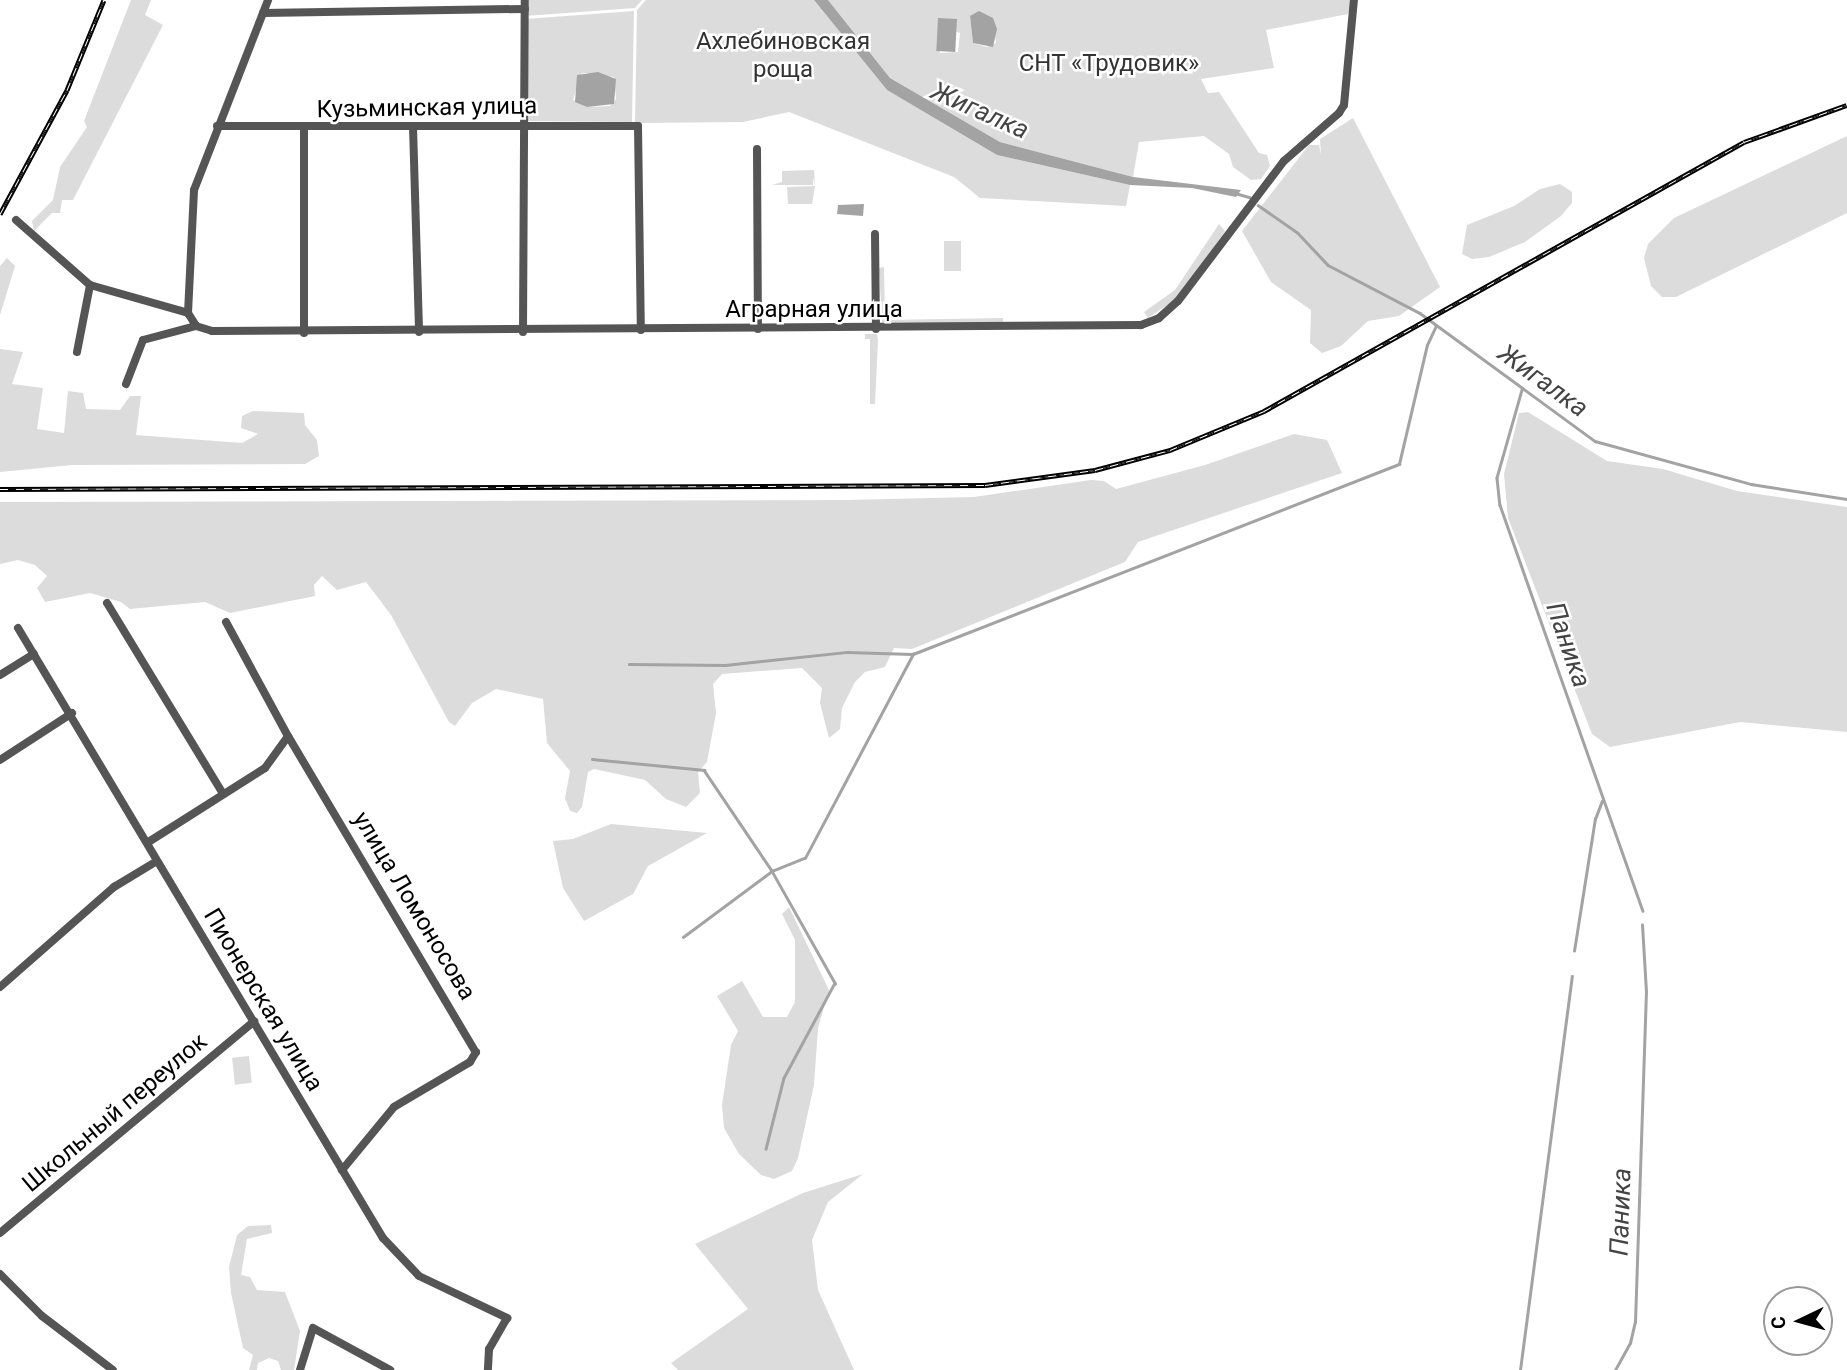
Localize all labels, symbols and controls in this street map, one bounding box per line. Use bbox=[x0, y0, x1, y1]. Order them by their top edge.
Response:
park label: Ахлебиновская роща bbox=[696, 28, 870, 84]
park label: СНТ «Трудовик» bbox=[1019, 50, 1199, 78]
water label: Жигалка bbox=[926, 76, 1034, 146]
street label: Кузьминская улица bbox=[316, 92, 538, 124]
street label: Аграрная улица bbox=[725, 296, 903, 324]
water label: Жигалка bbox=[1492, 338, 1594, 424]
water label: Паника bbox=[1539, 598, 1597, 692]
street label: улица Ломоносова bbox=[346, 807, 482, 1005]
street label: Пионерская улица bbox=[197, 903, 329, 1097]
street label: Школьный переулок bbox=[17, 1027, 213, 1199]
water label: Паника bbox=[1604, 1167, 1638, 1257]
north arrow bbox=[1763, 1286, 1833, 1356]
text: С bbox=[1767, 1316, 1791, 1330]

